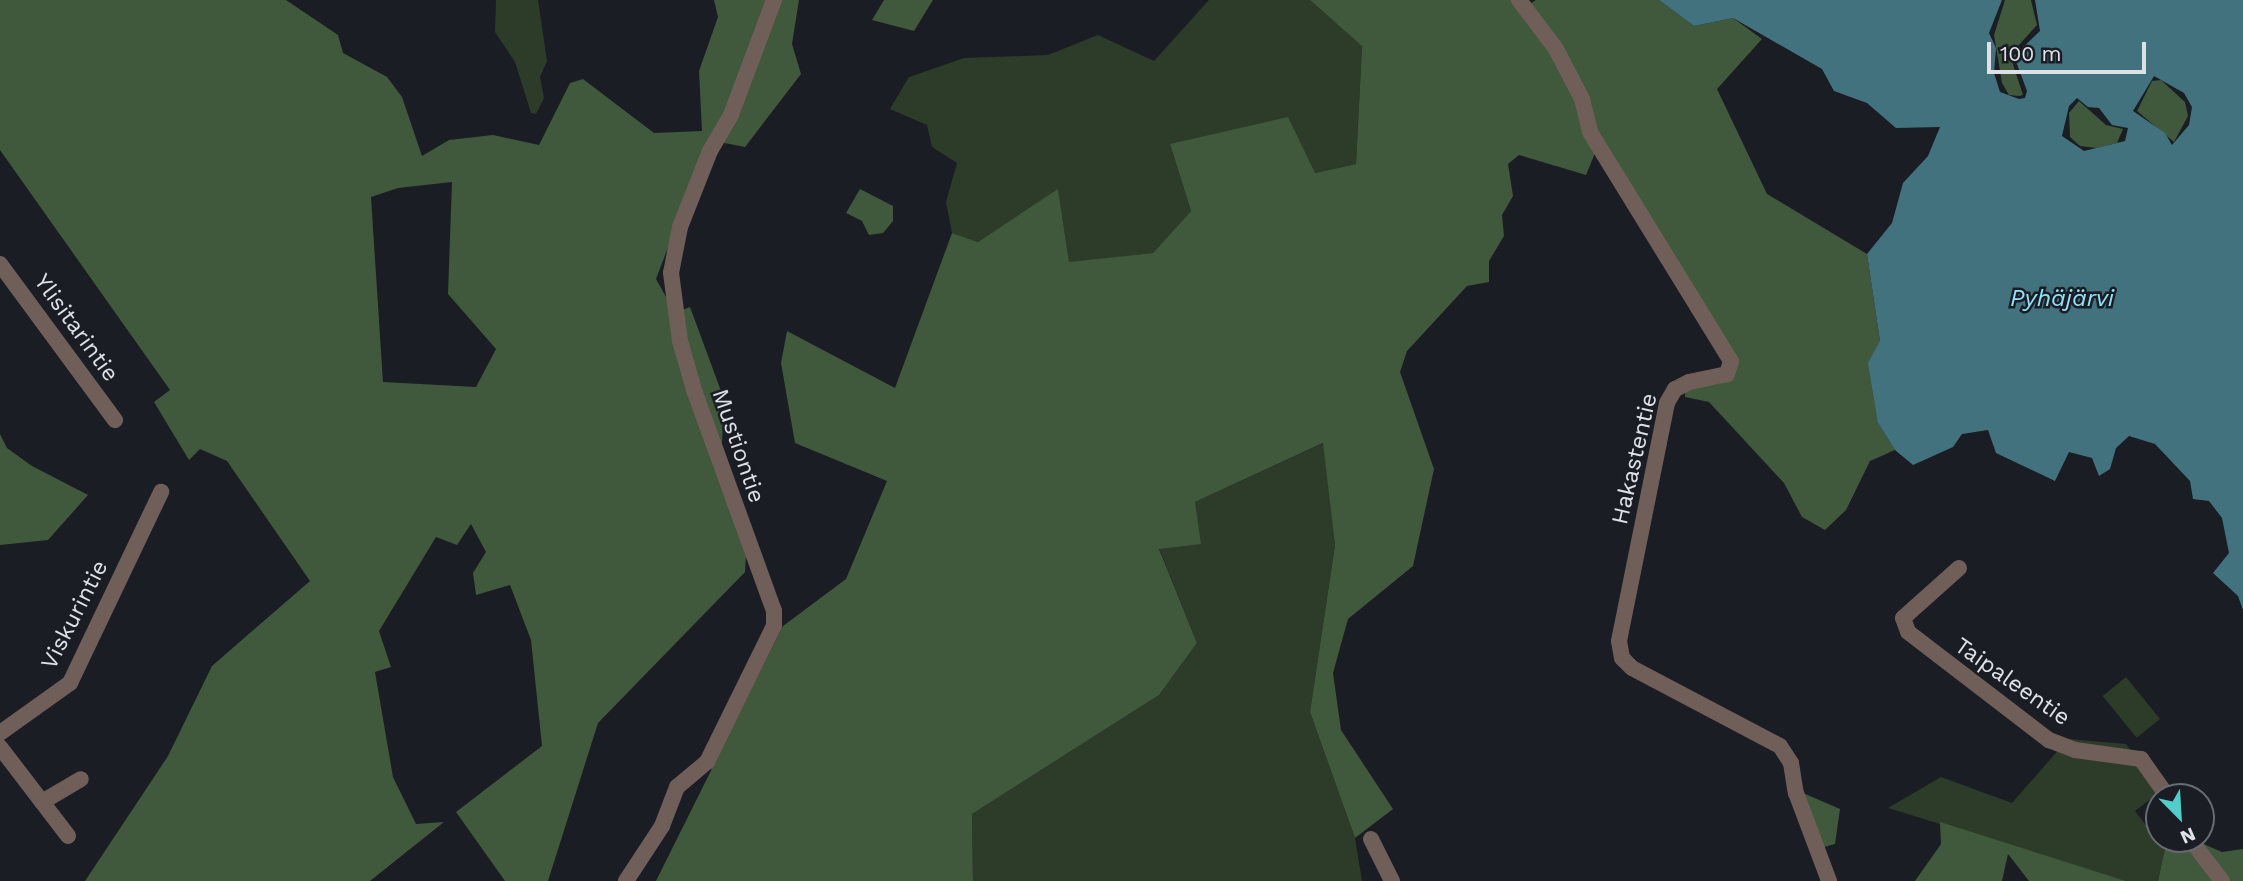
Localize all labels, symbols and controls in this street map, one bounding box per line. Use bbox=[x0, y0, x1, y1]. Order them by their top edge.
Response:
scale bar bbox=[1991, 28, 2150, 72]
text: 100 m bbox=[2000, 41, 2062, 66]
street label: Ylisitarintie bbox=[28, 269, 124, 387]
water label: Pyhäjärvi bbox=[2010, 285, 2114, 313]
street label: Mustiontie bbox=[706, 386, 770, 506]
street label: Hakastentie bbox=[1607, 391, 1663, 527]
street label: Viskurintie bbox=[36, 556, 114, 674]
street label: Taipaleentie bbox=[1949, 632, 2075, 732]
north arrow bbox=[2145, 783, 2215, 853]
text: N bbox=[2177, 822, 2199, 849]

